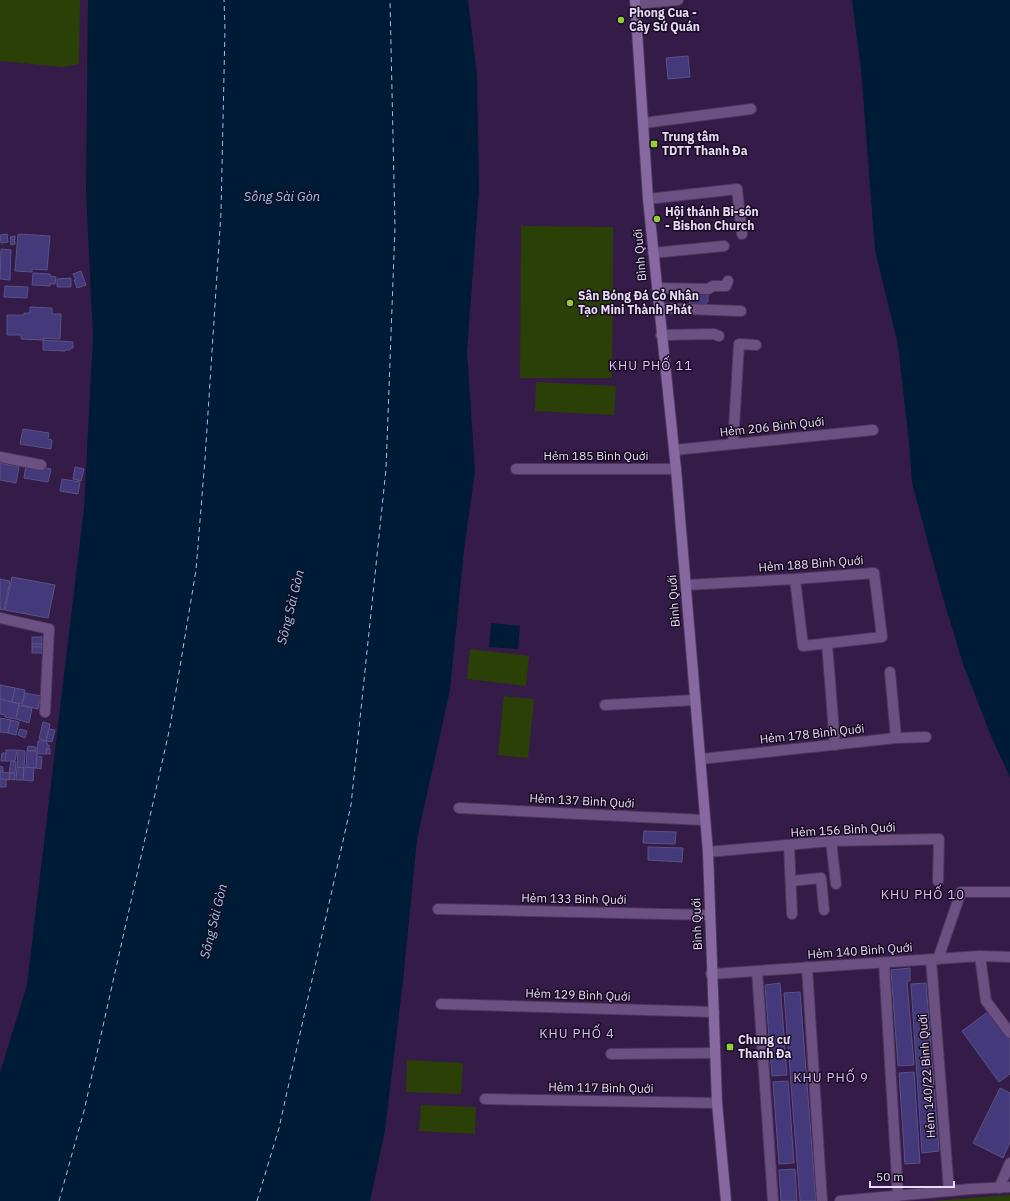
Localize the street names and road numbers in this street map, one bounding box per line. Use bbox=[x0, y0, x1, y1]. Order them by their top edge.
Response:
street label: Bình Quới bbox=[630, 228, 649, 282]
street label: Hẻm 206 Bình Quới bbox=[719, 414, 825, 439]
street label: Hẻm 185 Bình Quới bbox=[543, 448, 649, 463]
street label: Hẻm 188 Bình Quới bbox=[758, 552, 864, 575]
street label: Bình Quới bbox=[664, 574, 683, 628]
street label: Hẻm 178 Bình Quới bbox=[759, 721, 865, 746]
street label: Hẻm 137 Bình Quới bbox=[529, 790, 635, 811]
street label: Hẻm 156 Bình Quới bbox=[790, 819, 896, 840]
street label: Hẻm 133 Bình Quới bbox=[521, 890, 627, 907]
street label: Bình Quới bbox=[688, 898, 705, 950]
street label: Hẻm 140 Bình Quới bbox=[807, 939, 913, 962]
street label: Hẻm 129 Bình Quới bbox=[525, 985, 631, 1004]
street label: Hẻm 140/22 Bình Quới bbox=[915, 1014, 938, 1138]
street label: Hẻm 117 Bình Quới bbox=[548, 1079, 654, 1096]

